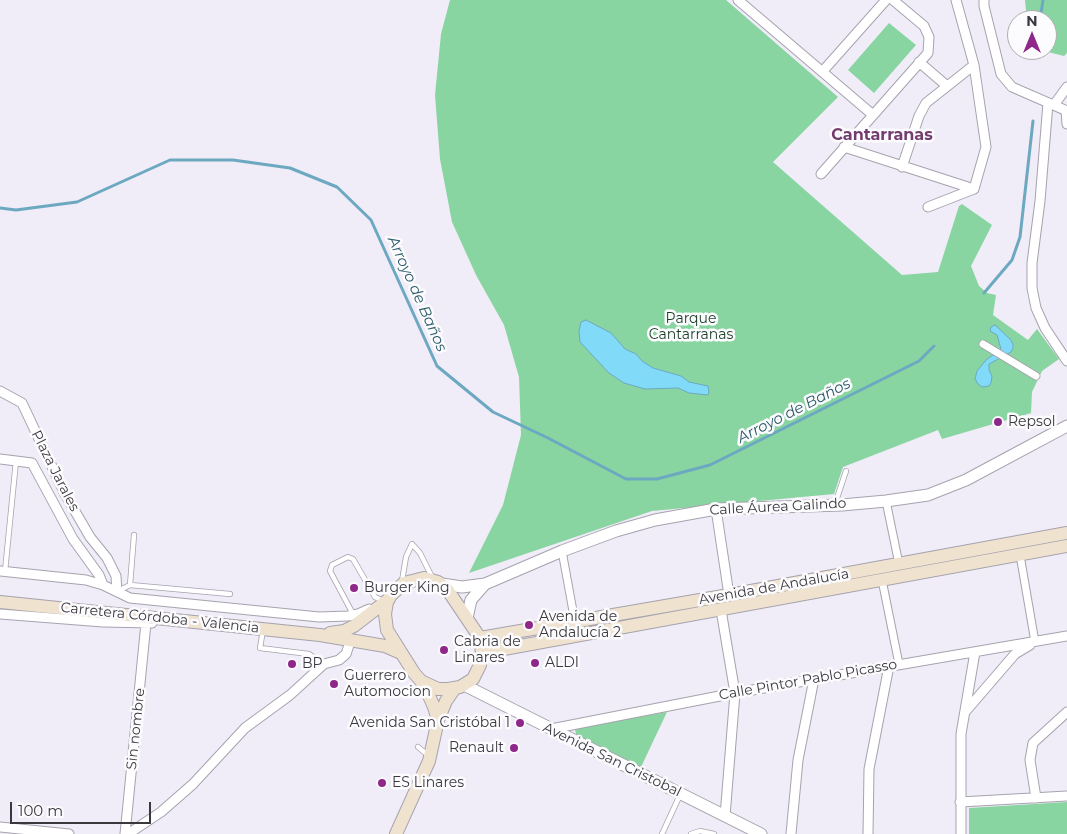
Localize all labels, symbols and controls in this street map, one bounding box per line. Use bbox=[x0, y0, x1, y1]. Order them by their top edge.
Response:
north arrow bbox=[1007, 10, 1057, 60]
text: N bbox=[1026, 12, 1038, 30]
district label: Cantarranas bbox=[831, 125, 933, 145]
water label: Arroyo de Baños bbox=[383, 234, 451, 354]
park label: Parque Cantarranas bbox=[649, 311, 733, 344]
water label: Arroyo de Baños bbox=[734, 375, 854, 447]
place label: Repsol bbox=[1008, 414, 1055, 430]
marker: Repsol bbox=[992, 416, 1004, 428]
street label: Plaza Jarales bbox=[27, 428, 83, 514]
street label: Calle Áurea Galindo bbox=[709, 495, 847, 519]
street label: Avenida de Andalucía bbox=[698, 566, 850, 608]
place label: Burger King bbox=[364, 580, 450, 596]
marker: Burger King bbox=[348, 582, 360, 594]
street label: Carretera Córdoba - Valencia bbox=[60, 599, 260, 637]
place label: Avenida de Andalucía 2 bbox=[539, 609, 621, 642]
marker: Avenida de Andalucía 2 bbox=[523, 619, 535, 631]
place label: Cabria de Linares bbox=[454, 634, 521, 666]
marker: Cabria de Linares bbox=[438, 644, 450, 656]
place label: ALDI bbox=[545, 655, 579, 671]
place label: BP bbox=[302, 656, 323, 672]
street label: Calle Pintor Pablo Picasso bbox=[718, 656, 898, 704]
marker: ALDI bbox=[529, 657, 541, 669]
marker: BP bbox=[286, 658, 298, 670]
place label: Guerrero Automocion bbox=[344, 668, 431, 700]
marker: Guerrero Automocion bbox=[328, 678, 340, 690]
street label: Sin nombre bbox=[123, 687, 149, 771]
place label: Avenida San Cristóbal 1 bbox=[349, 715, 510, 731]
marker: Avenida San Cristóbal 1 bbox=[514, 717, 526, 729]
street label: Avenida San Cristobal bbox=[540, 719, 684, 801]
place label: Renault bbox=[449, 740, 504, 756]
marker: Renault bbox=[508, 742, 520, 754]
place label: ES Linares bbox=[392, 775, 464, 791]
marker: ES Linares bbox=[376, 777, 388, 789]
scale bar bbox=[12, 792, 154, 824]
text: 100 m bbox=[18, 801, 63, 820]

